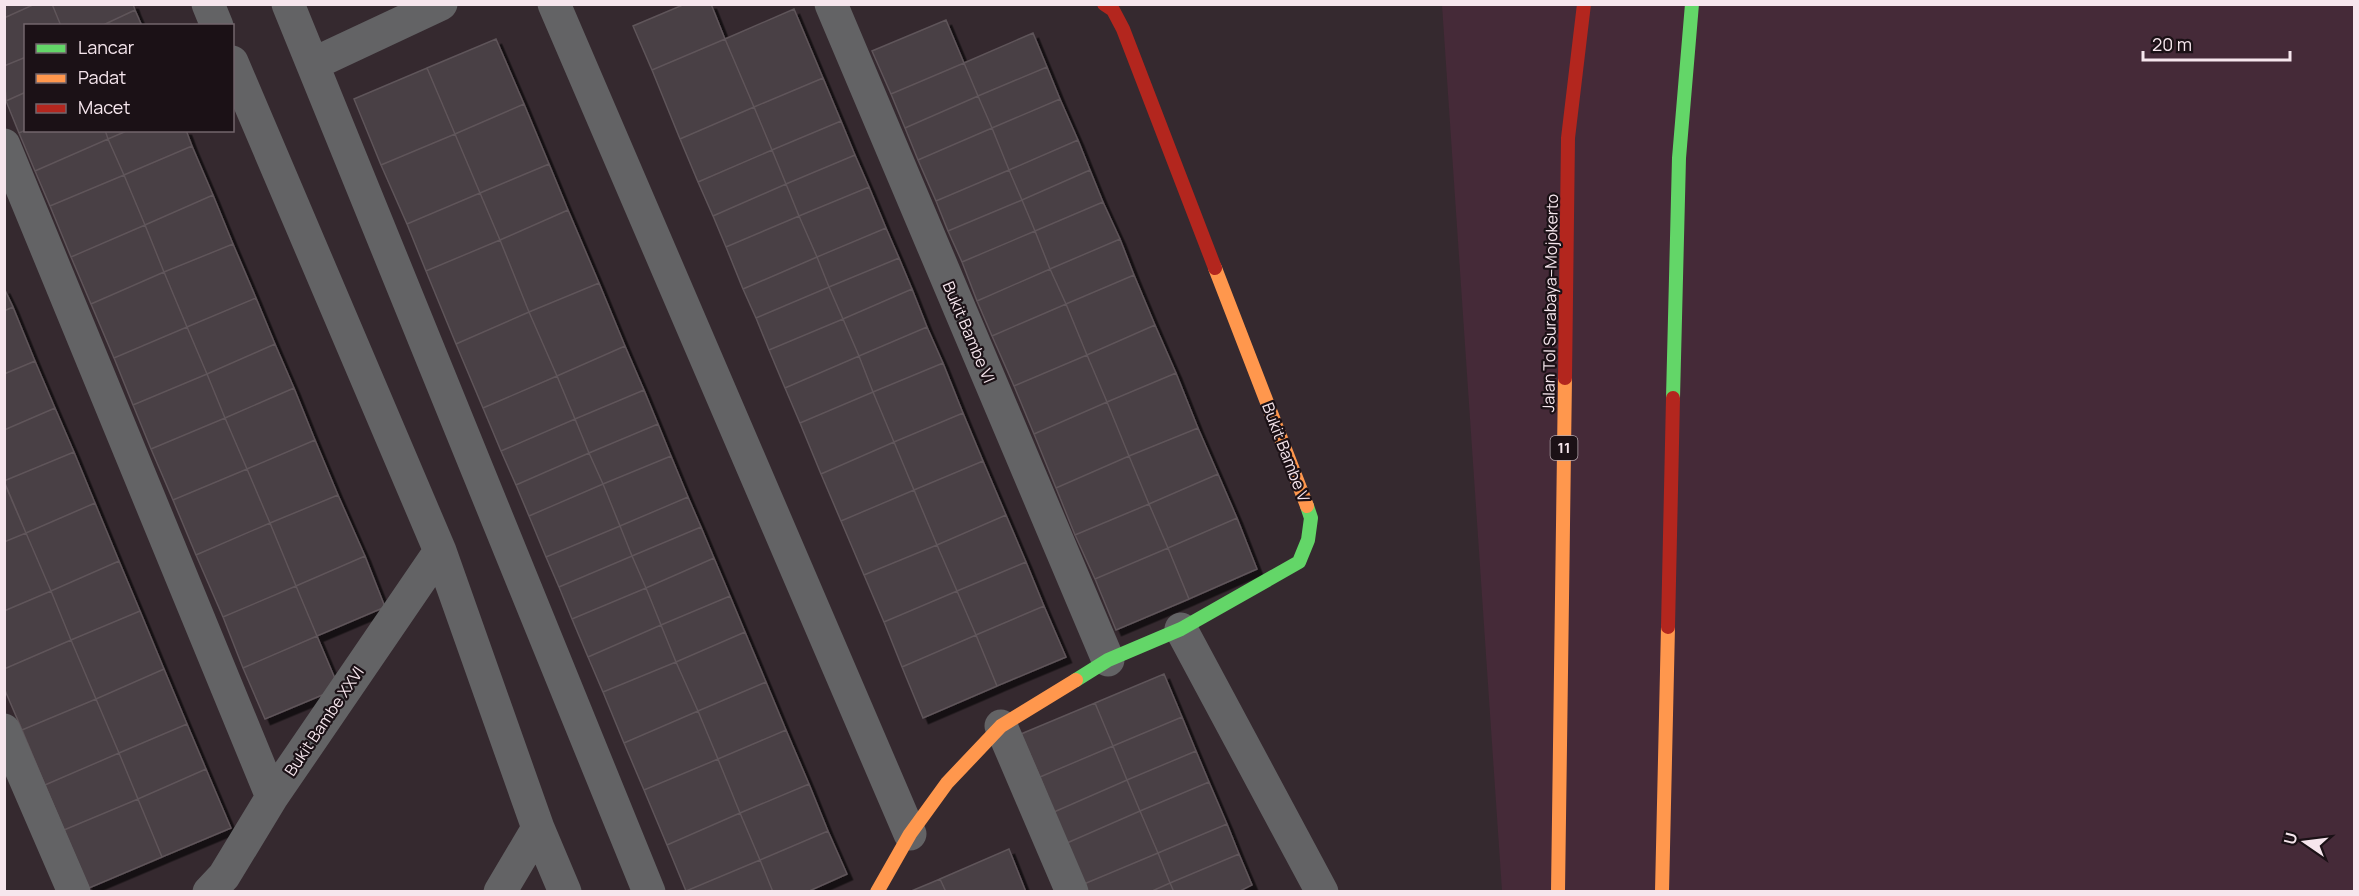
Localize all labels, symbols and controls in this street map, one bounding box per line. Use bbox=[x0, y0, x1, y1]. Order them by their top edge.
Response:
legend bbox=[24, 24, 234, 132]
scale bar bbox=[2143, 24, 2290, 62]
text: 20 m bbox=[2152, 32, 2192, 56]
text: Lancar bbox=[78, 35, 135, 59]
text: Padat bbox=[78, 65, 126, 89]
text: Macet bbox=[78, 95, 131, 119]
street label: Jalan Tol Surabaya–Mojokerto bbox=[1537, 194, 1563, 412]
street label: Bukit Bambe VI bbox=[938, 278, 1000, 386]
street label: Bukit Bambe V bbox=[1257, 399, 1315, 505]
road number: 11 bbox=[1550, 436, 1578, 460]
street label: Bukit Bambe XXVI bbox=[279, 662, 369, 780]
north arrow bbox=[2275, 812, 2335, 872]
text: U bbox=[2278, 830, 2303, 847]

